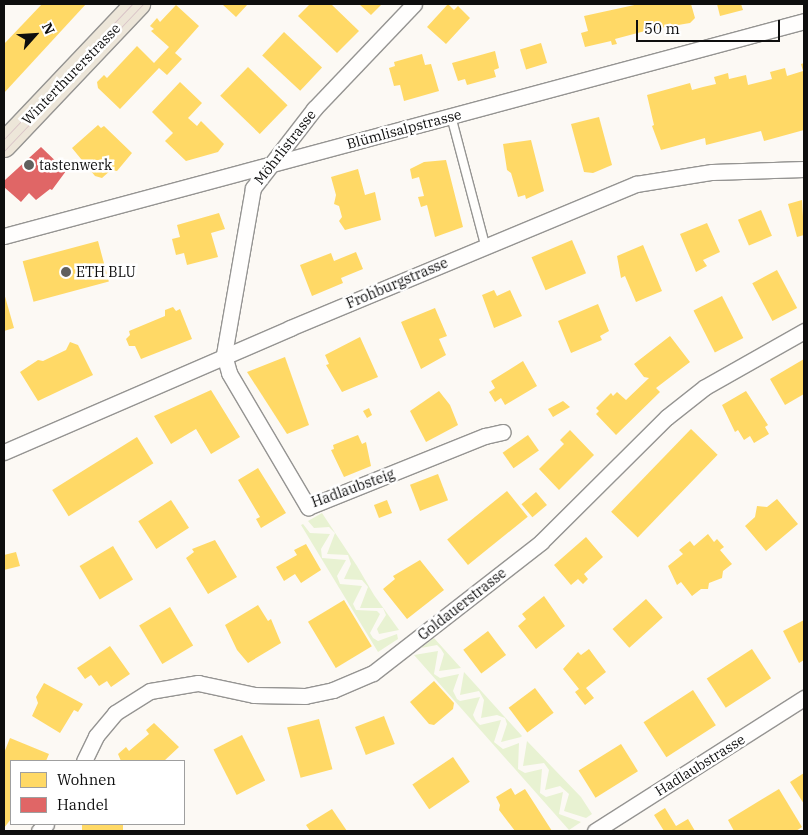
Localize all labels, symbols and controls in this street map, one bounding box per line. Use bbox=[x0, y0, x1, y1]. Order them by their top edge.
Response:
north arrow bbox=[10, 10, 60, 60]
scale bar bbox=[638, 10, 782, 42]
text: N bbox=[38, 19, 59, 37]
text: 50 m bbox=[644, 19, 680, 38]
street label: Winterthurerstrasse bbox=[18, 20, 124, 128]
street label: Möhrlistrasse bbox=[251, 106, 319, 188]
street label: Blümlisalpstrasse bbox=[345, 106, 463, 152]
place label: tastenwerk bbox=[39, 157, 112, 173]
marker: tastenwerk bbox=[23, 159, 35, 171]
street label: Frohburgstrasse bbox=[344, 254, 450, 312]
place label: ETH BLU bbox=[76, 264, 136, 280]
marker: ETH BLU bbox=[60, 266, 72, 278]
street label: Hadlaubsteig bbox=[309, 465, 397, 511]
street label: Goldauerstrasse bbox=[415, 564, 509, 644]
street label: Hadlaubstrasse bbox=[652, 731, 748, 799]
legend bbox=[10, 760, 185, 825]
text: Wohnen bbox=[57, 770, 116, 789]
text: Handel bbox=[57, 795, 108, 814]

